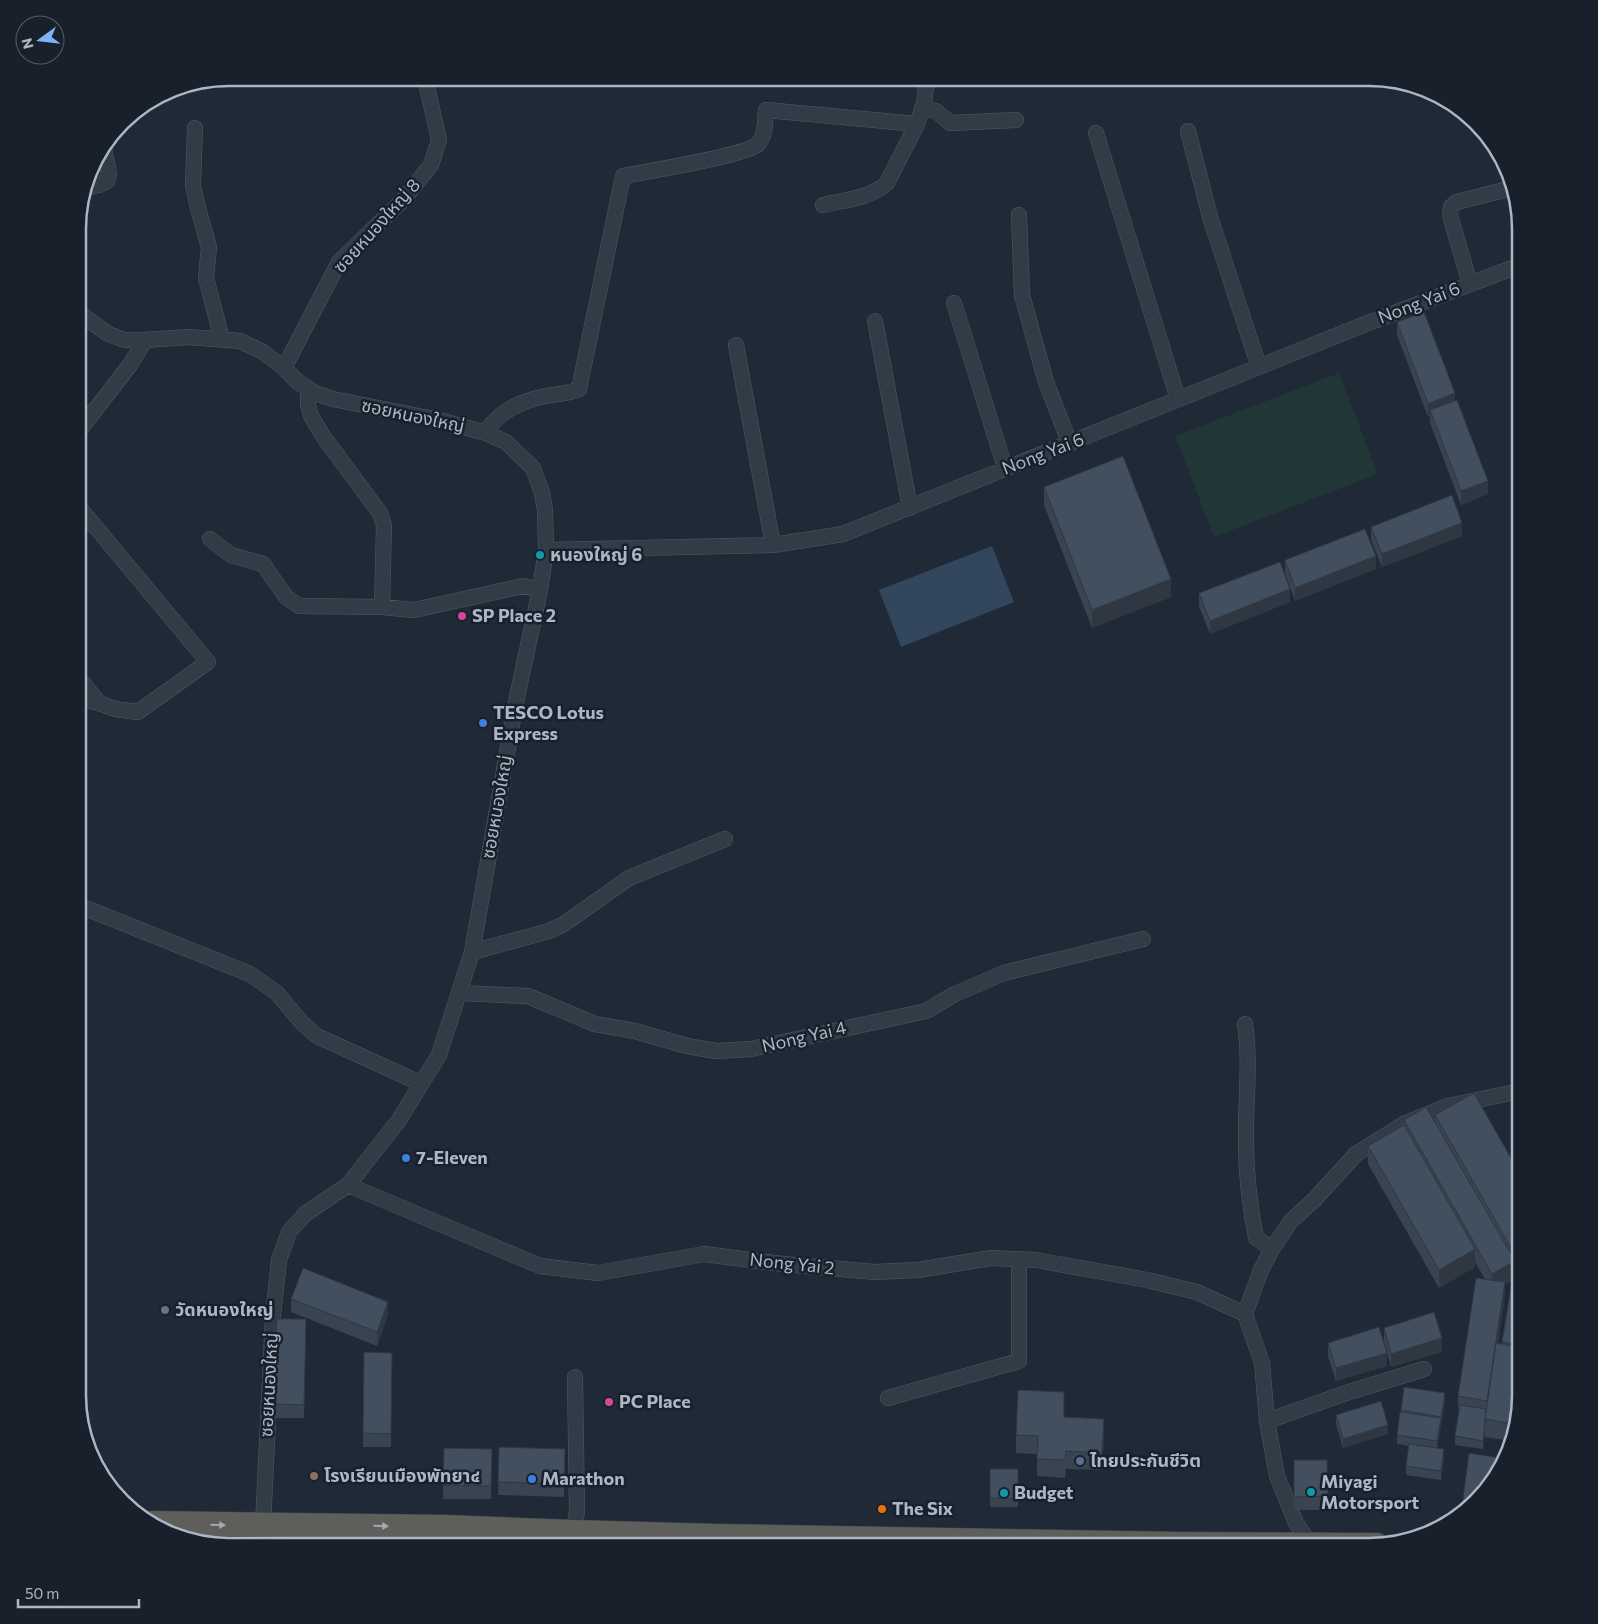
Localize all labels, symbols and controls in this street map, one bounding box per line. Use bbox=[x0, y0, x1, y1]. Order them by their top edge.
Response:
north arrow bbox=[15, 15, 65, 65]
text: N bbox=[17, 36, 37, 51]
street label: ซอยหนองใหญ่ 8 bbox=[328, 174, 424, 277]
street label: Nong Yai 6 bbox=[1374, 276, 1463, 328]
street label: ซอยหนองใหญ่ bbox=[360, 393, 467, 437]
street label: Nong Yai 6 bbox=[998, 427, 1087, 479]
place label: หนองใหญ่ 6 bbox=[550, 543, 642, 565]
marker: หนองใหญ่ 6 bbox=[534, 549, 546, 561]
place label: SP Place 2 bbox=[472, 604, 556, 626]
marker: SP Place 2 bbox=[456, 610, 468, 622]
place label: TESCO Lotus Express bbox=[493, 701, 604, 744]
marker: TESCO Lotus Express bbox=[477, 717, 489, 729]
street label: ซอยหนองใหญ่ bbox=[476, 753, 516, 860]
street label: Nong Yai 4 bbox=[759, 1016, 848, 1056]
place label: 7-Eleven bbox=[416, 1146, 488, 1168]
marker: 7-Eleven bbox=[400, 1152, 412, 1164]
street label: Nong Yai 2 bbox=[749, 1248, 836, 1278]
place label: วัดหนองใหญ่ bbox=[175, 1298, 274, 1320]
marker: วัดหนองใหญ่ bbox=[159, 1304, 171, 1316]
street label: ซอยหนองใหญ่ bbox=[254, 1332, 282, 1438]
place label: PC Place bbox=[619, 1390, 691, 1412]
marker: PC Place bbox=[603, 1396, 615, 1408]
place label: ไทยประกันชีวิต bbox=[1090, 1449, 1201, 1471]
marker: ไทยประกันชีวิต bbox=[1074, 1455, 1086, 1467]
place label: โรงเรียนเมืองพัทยา๔ bbox=[324, 1464, 480, 1486]
place label: Marathon bbox=[542, 1467, 625, 1489]
marker: โรงเรียนเมืองพัทยา๔ bbox=[308, 1470, 320, 1482]
place label: Miyagi Motorsport bbox=[1321, 1470, 1420, 1513]
marker: Marathon bbox=[526, 1473, 538, 1485]
place label: Budget bbox=[1014, 1481, 1074, 1503]
marker: Miyagi Motorsport bbox=[1305, 1486, 1317, 1498]
marker: Budget bbox=[998, 1487, 1010, 1499]
place label: The Six bbox=[892, 1497, 953, 1519]
marker: The Six bbox=[876, 1503, 888, 1515]
one-way arrow bbox=[210, 1521, 226, 1529]
one-way arrow bbox=[373, 1523, 389, 1531]
scale bar bbox=[18, 1576, 139, 1608]
text: 50 m bbox=[25, 1584, 59, 1602]

